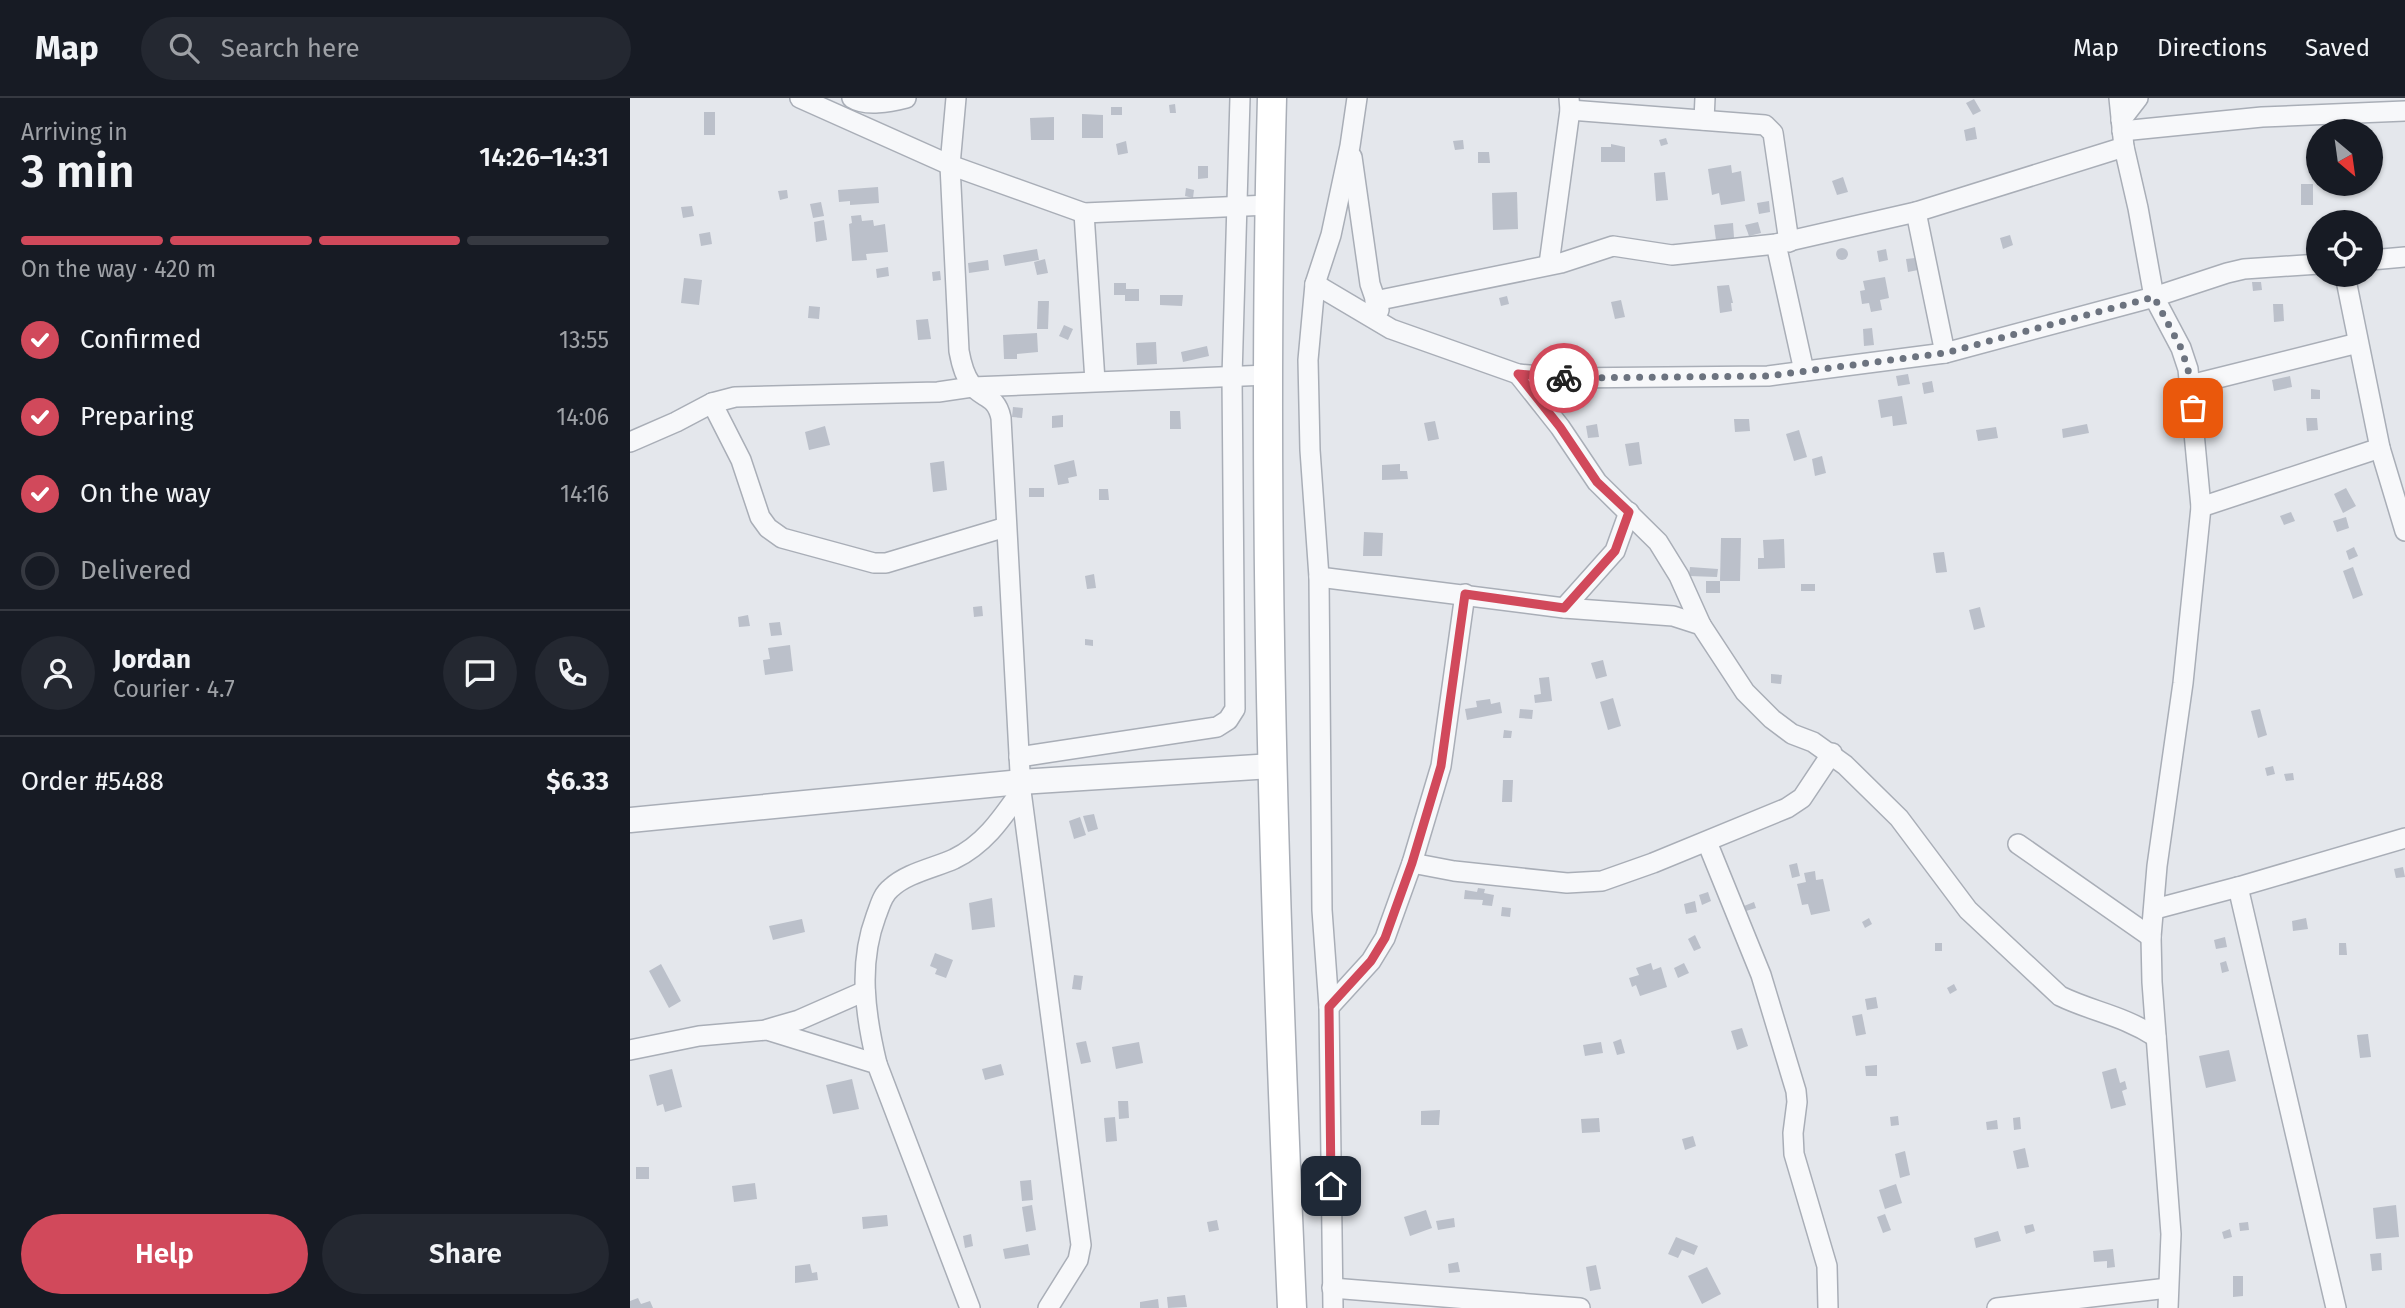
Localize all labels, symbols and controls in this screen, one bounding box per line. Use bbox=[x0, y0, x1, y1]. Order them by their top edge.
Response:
search box bbox=[141, 17, 631, 80]
text: Map bbox=[35, 28, 99, 68]
icon: search bbox=[165, 29, 203, 67]
text: Search here bbox=[221, 33, 360, 64]
text: Map bbox=[2073, 34, 2119, 62]
text: Directions bbox=[2157, 34, 2267, 62]
text: Saved bbox=[2305, 34, 2370, 62]
text: Arriving in bbox=[21, 118, 128, 146]
north arrow bbox=[2306, 119, 2384, 196]
map controls bbox=[2306, 119, 2383, 287]
text: 14:26–14:31 bbox=[479, 142, 609, 173]
text: 3 min bbox=[21, 144, 135, 199]
button: locate bbox=[2306, 210, 2383, 287]
text: On the way · 420 m bbox=[21, 255, 216, 283]
icon: check bbox=[21, 321, 59, 359]
text: Confirmed bbox=[80, 324, 201, 355]
text: 13:55 bbox=[559, 326, 609, 354]
courier bbox=[1529, 343, 1599, 413]
icon: bike bbox=[1545, 359, 1583, 397]
pin bbox=[2163, 378, 2223, 438]
icon: bag bbox=[2174, 389, 2212, 427]
icon: check bbox=[21, 398, 59, 436]
text: Preparing bbox=[80, 401, 193, 432]
text: 14:06 bbox=[556, 403, 609, 431]
icon: check bbox=[21, 475, 59, 513]
text: On the way bbox=[80, 478, 211, 509]
text: 14:16 bbox=[560, 480, 609, 508]
text: Delivered bbox=[80, 555, 192, 586]
button: person bbox=[21, 636, 95, 710]
button: chat bbox=[443, 636, 517, 710]
button: phone bbox=[535, 636, 609, 710]
text: Jordan bbox=[113, 644, 191, 675]
text: Courier · 4.7 bbox=[113, 675, 235, 703]
text: Order #5488 bbox=[21, 766, 164, 797]
text: $6.33 bbox=[546, 766, 609, 797]
pin bbox=[1301, 1156, 1361, 1216]
icon: home bbox=[1312, 1167, 1350, 1205]
button: Help bbox=[21, 1214, 308, 1294]
button: Share bbox=[322, 1214, 609, 1294]

